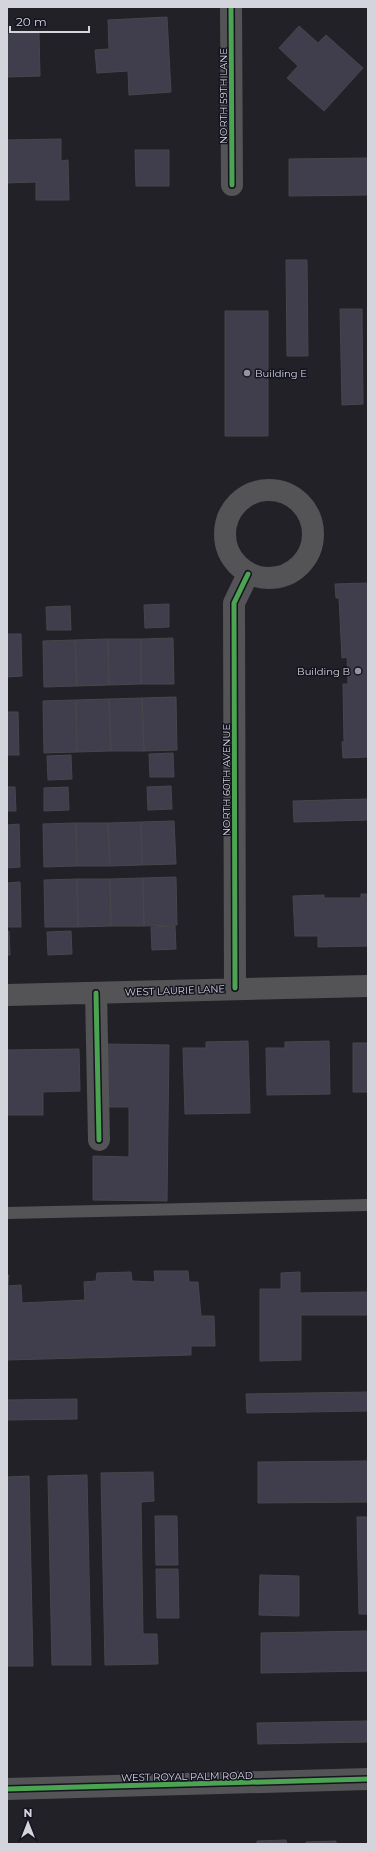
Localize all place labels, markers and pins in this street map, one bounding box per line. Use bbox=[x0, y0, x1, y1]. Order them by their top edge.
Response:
place label: Building E bbox=[255, 367, 307, 380]
marker: Building E bbox=[242, 368, 252, 378]
place label: Building B bbox=[297, 665, 350, 678]
marker: Building B bbox=[353, 666, 363, 676]

